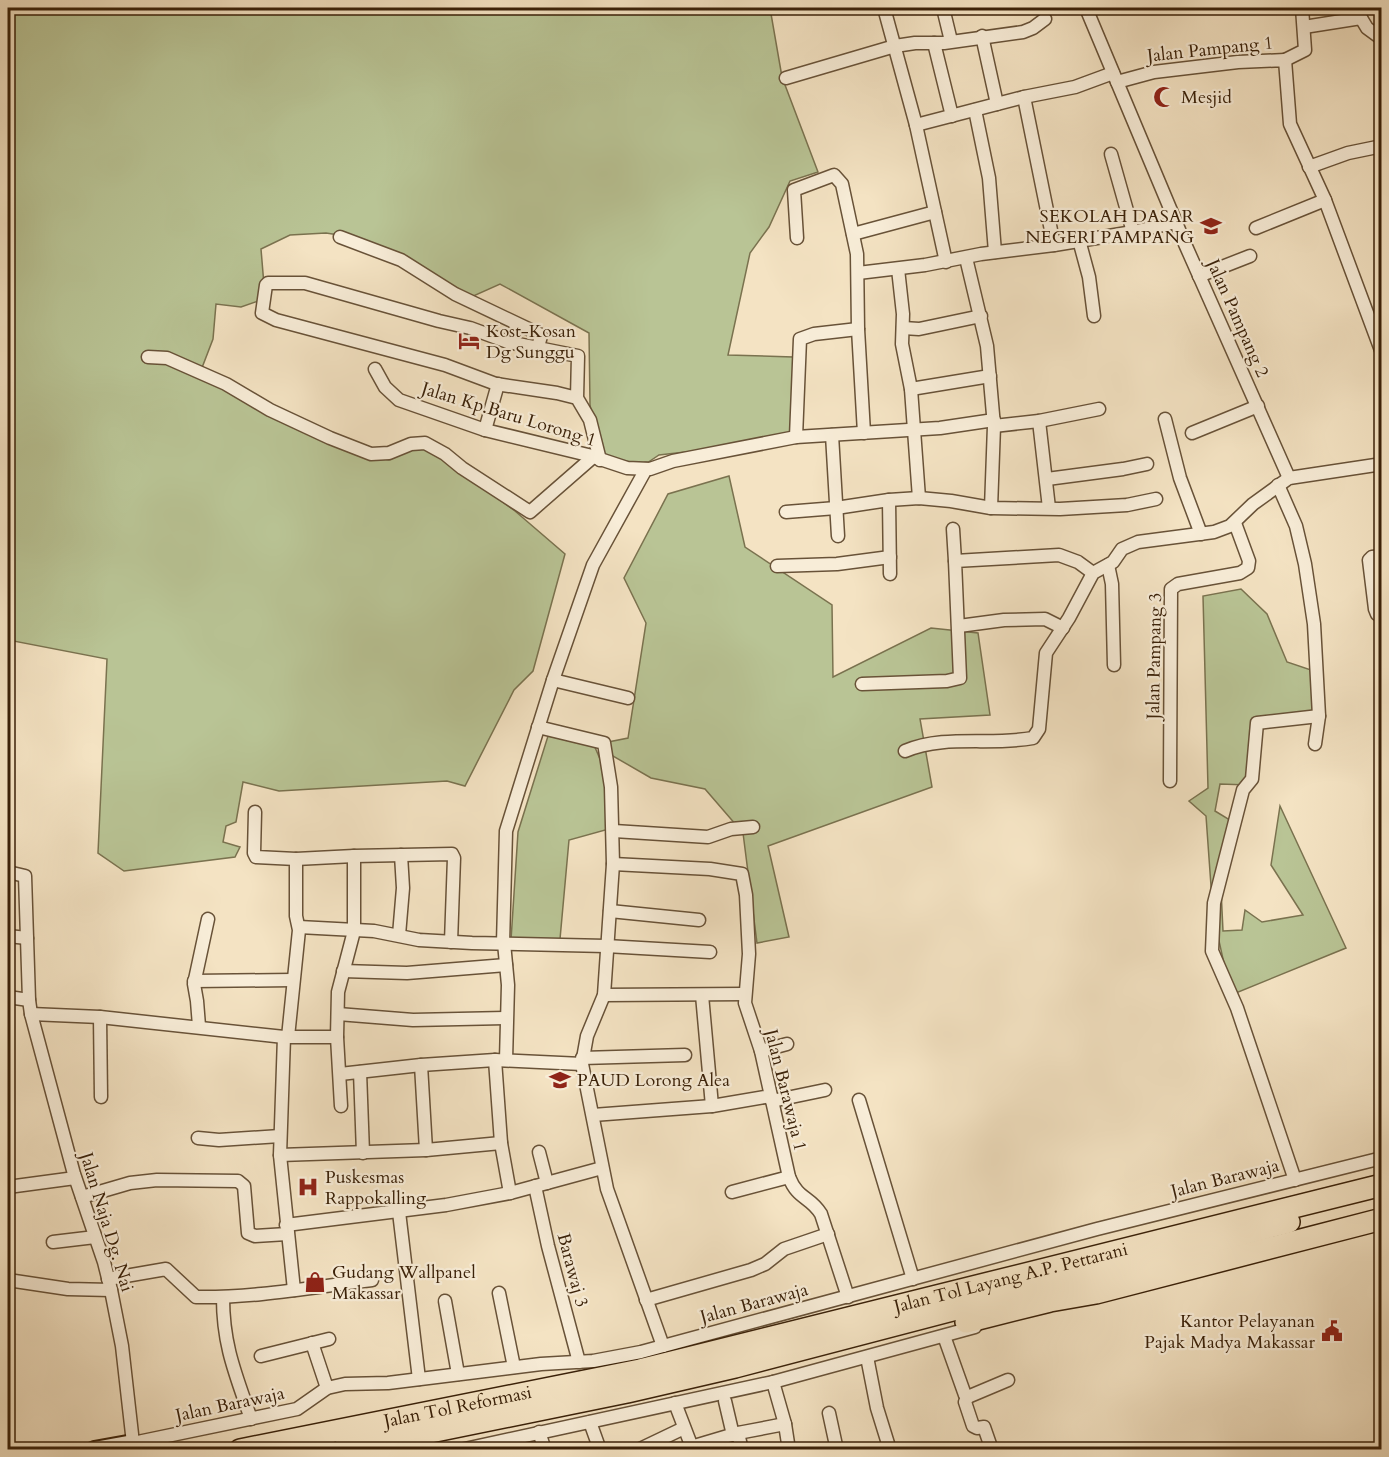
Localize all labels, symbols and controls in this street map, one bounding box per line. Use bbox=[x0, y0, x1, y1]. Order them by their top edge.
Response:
street label: Jalan Pampang 1 bbox=[1143, 30, 1274, 69]
mosque icon: Mesjid bbox=[1152, 85, 1176, 109]
place label: Mesjid bbox=[1181, 85, 1232, 110]
place label: SEKOLAH DASAR NEGERI PAMPANG bbox=[1025, 204, 1195, 250]
school or university icon: SEKOLAH DASAR NEGERI PAMPANG bbox=[1199, 214, 1223, 238]
street label: Jalan Pampang 2 bbox=[1199, 253, 1275, 381]
place label: Kost-Kosan Dg Sunggu bbox=[486, 319, 577, 365]
hotel icon: Kost-Kosan Dg Sunggu bbox=[457, 329, 481, 353]
street label: Jalan Kp.Baru Lorong 1 bbox=[416, 375, 599, 453]
street label: Jalan Pampang 3 bbox=[1141, 592, 1168, 723]
street label: Jalan Barawaja 1 bbox=[758, 1024, 813, 1154]
school or university icon: PAUD Lorong Alea bbox=[548, 1068, 572, 1092]
place label: PAUD Lorong Alea bbox=[577, 1068, 730, 1093]
street label: Jalan Naja Dg. Nai bbox=[73, 1147, 140, 1295]
street label: Jalan Barawaja bbox=[1165, 1153, 1282, 1205]
place label: Puskesmas Rappokalling bbox=[325, 1165, 427, 1211]
hospital icon: Puskesmas Rappokalling bbox=[296, 1175, 320, 1199]
street label: Barawaj 3 bbox=[551, 1230, 594, 1310]
street label: Jalan Tol Layang A.P. Pettarani bbox=[888, 1237, 1130, 1320]
place label: Gudang Wallpanel Makassar bbox=[332, 1260, 476, 1306]
shop icon: Gudang Wallpanel Makassar bbox=[303, 1270, 327, 1294]
street label: Jalan Barawaja bbox=[695, 1277, 811, 1331]
place label: Kantor Pelayanan Pajak Madya Makassar bbox=[1144, 1309, 1316, 1355]
public building icon: Kantor Pelayanan Pajak Madya Makassar bbox=[1320, 1319, 1344, 1343]
street label: Jalan Tol Reformasi bbox=[379, 1380, 534, 1435]
street label: Jalan Barawaja bbox=[170, 1381, 287, 1429]

